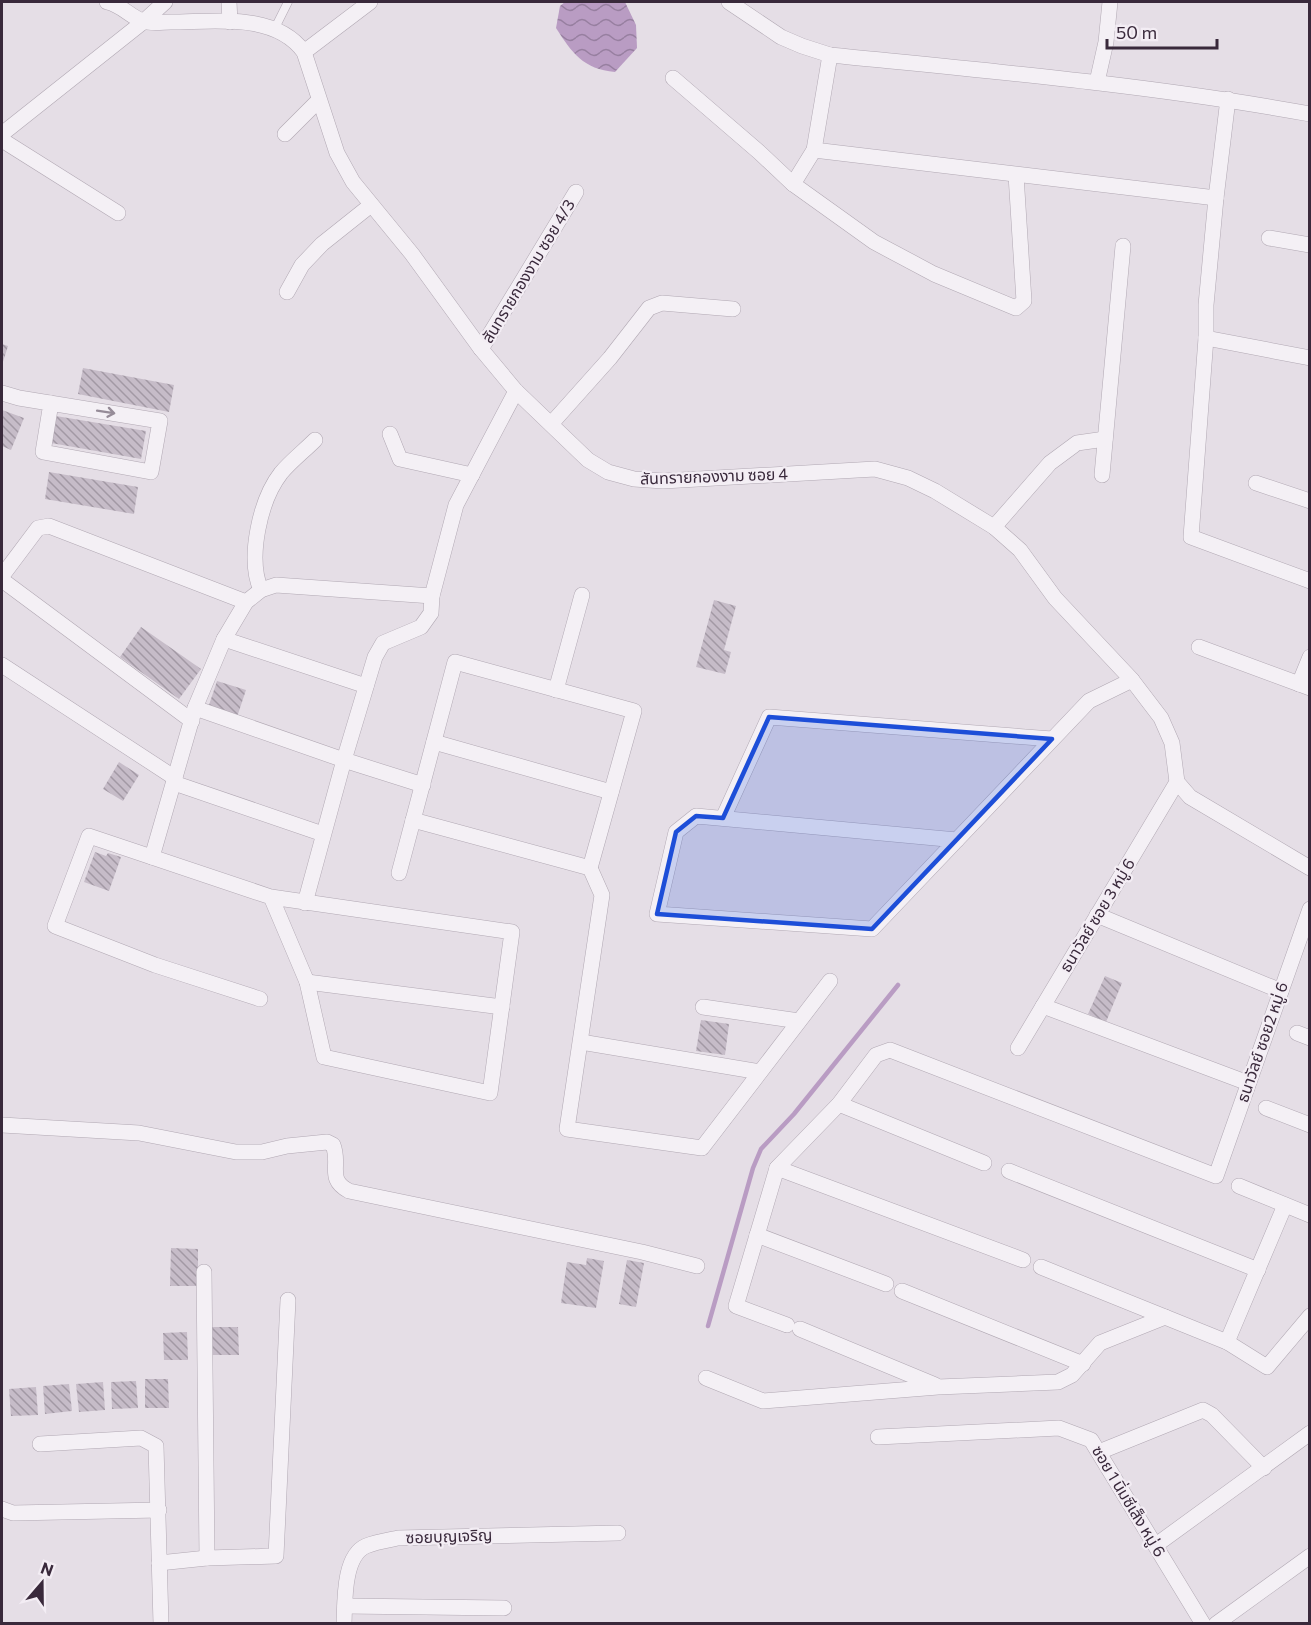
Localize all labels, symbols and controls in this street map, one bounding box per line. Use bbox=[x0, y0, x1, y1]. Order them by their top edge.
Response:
scale bar bbox=[1107, 12, 1216, 50]
text: 50 m bbox=[1116, 21, 1157, 43]
street label: สันทรายกองงาม ซอย 4/3 bbox=[477, 195, 578, 346]
one-way arrow bbox=[95, 407, 115, 418]
street label: สันทรายกองงาม ซอย 4 bbox=[640, 463, 789, 488]
street label: ธนาวัลย์ ซอย 3 หมู่ 6 bbox=[1055, 854, 1139, 976]
street label: ธนาวัลย์ ซอย2 หมู่ 6 bbox=[1232, 979, 1292, 1105]
street label: ซอย 1 นิ่มซีเส็ง หมู่ 6 bbox=[1088, 1442, 1170, 1560]
street label: ซอยบุญเจริญ bbox=[405, 1524, 493, 1548]
north arrow bbox=[12, 1553, 72, 1613]
text: N bbox=[38, 1557, 56, 1579]

